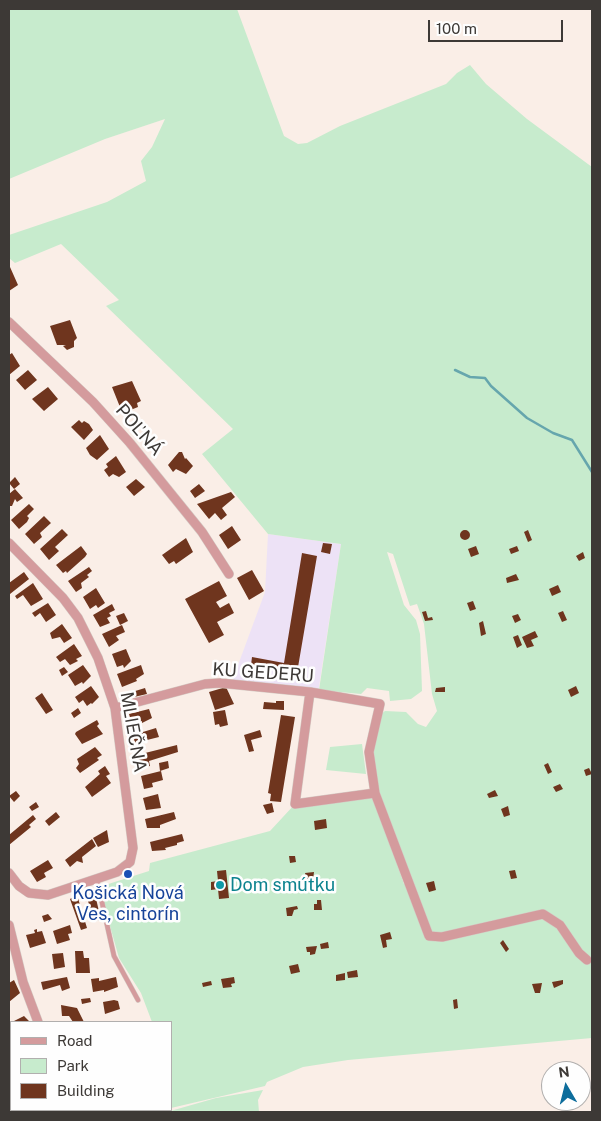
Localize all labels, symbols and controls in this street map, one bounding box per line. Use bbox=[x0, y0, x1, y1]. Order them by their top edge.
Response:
scale bar bbox=[431, 10, 566, 42]
text: 100 m bbox=[436, 20, 477, 37]
street label: POĽNÁ bbox=[111, 400, 167, 460]
street label: KU GEDERU bbox=[212, 659, 314, 687]
street label: MLIEČNA bbox=[115, 690, 151, 774]
marker: Košická Nová Ves, cintorín bbox=[122, 868, 134, 880]
place label: Dom smútku bbox=[230, 874, 335, 896]
marker: Dom smútku bbox=[214, 879, 226, 891]
place label: Košická Nová Ves, cintorín bbox=[72, 882, 184, 924]
legend bbox=[10, 1021, 172, 1111]
text: Road bbox=[57, 1032, 93, 1049]
text: Park bbox=[57, 1057, 89, 1074]
north arrow bbox=[541, 1061, 591, 1111]
text: N bbox=[558, 1063, 571, 1081]
text: Building bbox=[57, 1082, 115, 1099]

